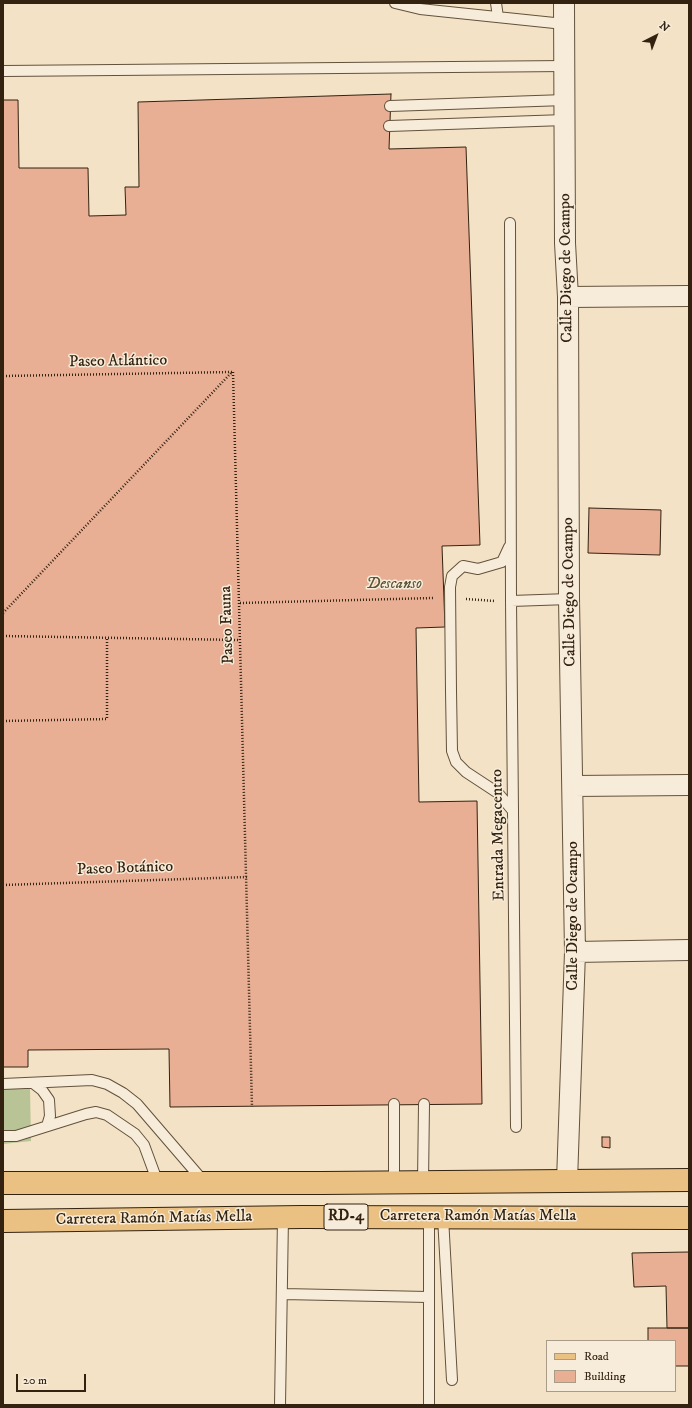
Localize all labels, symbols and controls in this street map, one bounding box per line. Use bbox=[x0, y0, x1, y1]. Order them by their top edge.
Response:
north arrow bbox=[636, 16, 676, 56]
text: N bbox=[656, 19, 672, 35]
street label: Calle Diego de Ocampo bbox=[556, 193, 578, 343]
street label: Paseo Atlántico bbox=[69, 352, 167, 372]
street label: Calle Diego de Ocampo bbox=[559, 517, 581, 667]
park label: Descanso bbox=[366, 575, 422, 595]
street label: Paseo Fauna bbox=[217, 586, 239, 664]
street label: Entrada Megacentro bbox=[488, 769, 510, 901]
street label: Calle Diego de Ocampo bbox=[564, 841, 584, 991]
street label: Paseo Botánico bbox=[77, 858, 173, 880]
road number: RD-4 bbox=[324, 1204, 368, 1230]
street label: Carretera Ramón Matías Mella bbox=[380, 1207, 576, 1227]
street label: Carretera Ramón Matías Mella bbox=[56, 1208, 252, 1230]
legend bbox=[546, 1340, 676, 1392]
text: Road bbox=[584, 1349, 609, 1364]
scale bar bbox=[18, 1366, 88, 1392]
text: Building bbox=[584, 1369, 625, 1384]
text: 20 m bbox=[23, 1373, 47, 1388]

